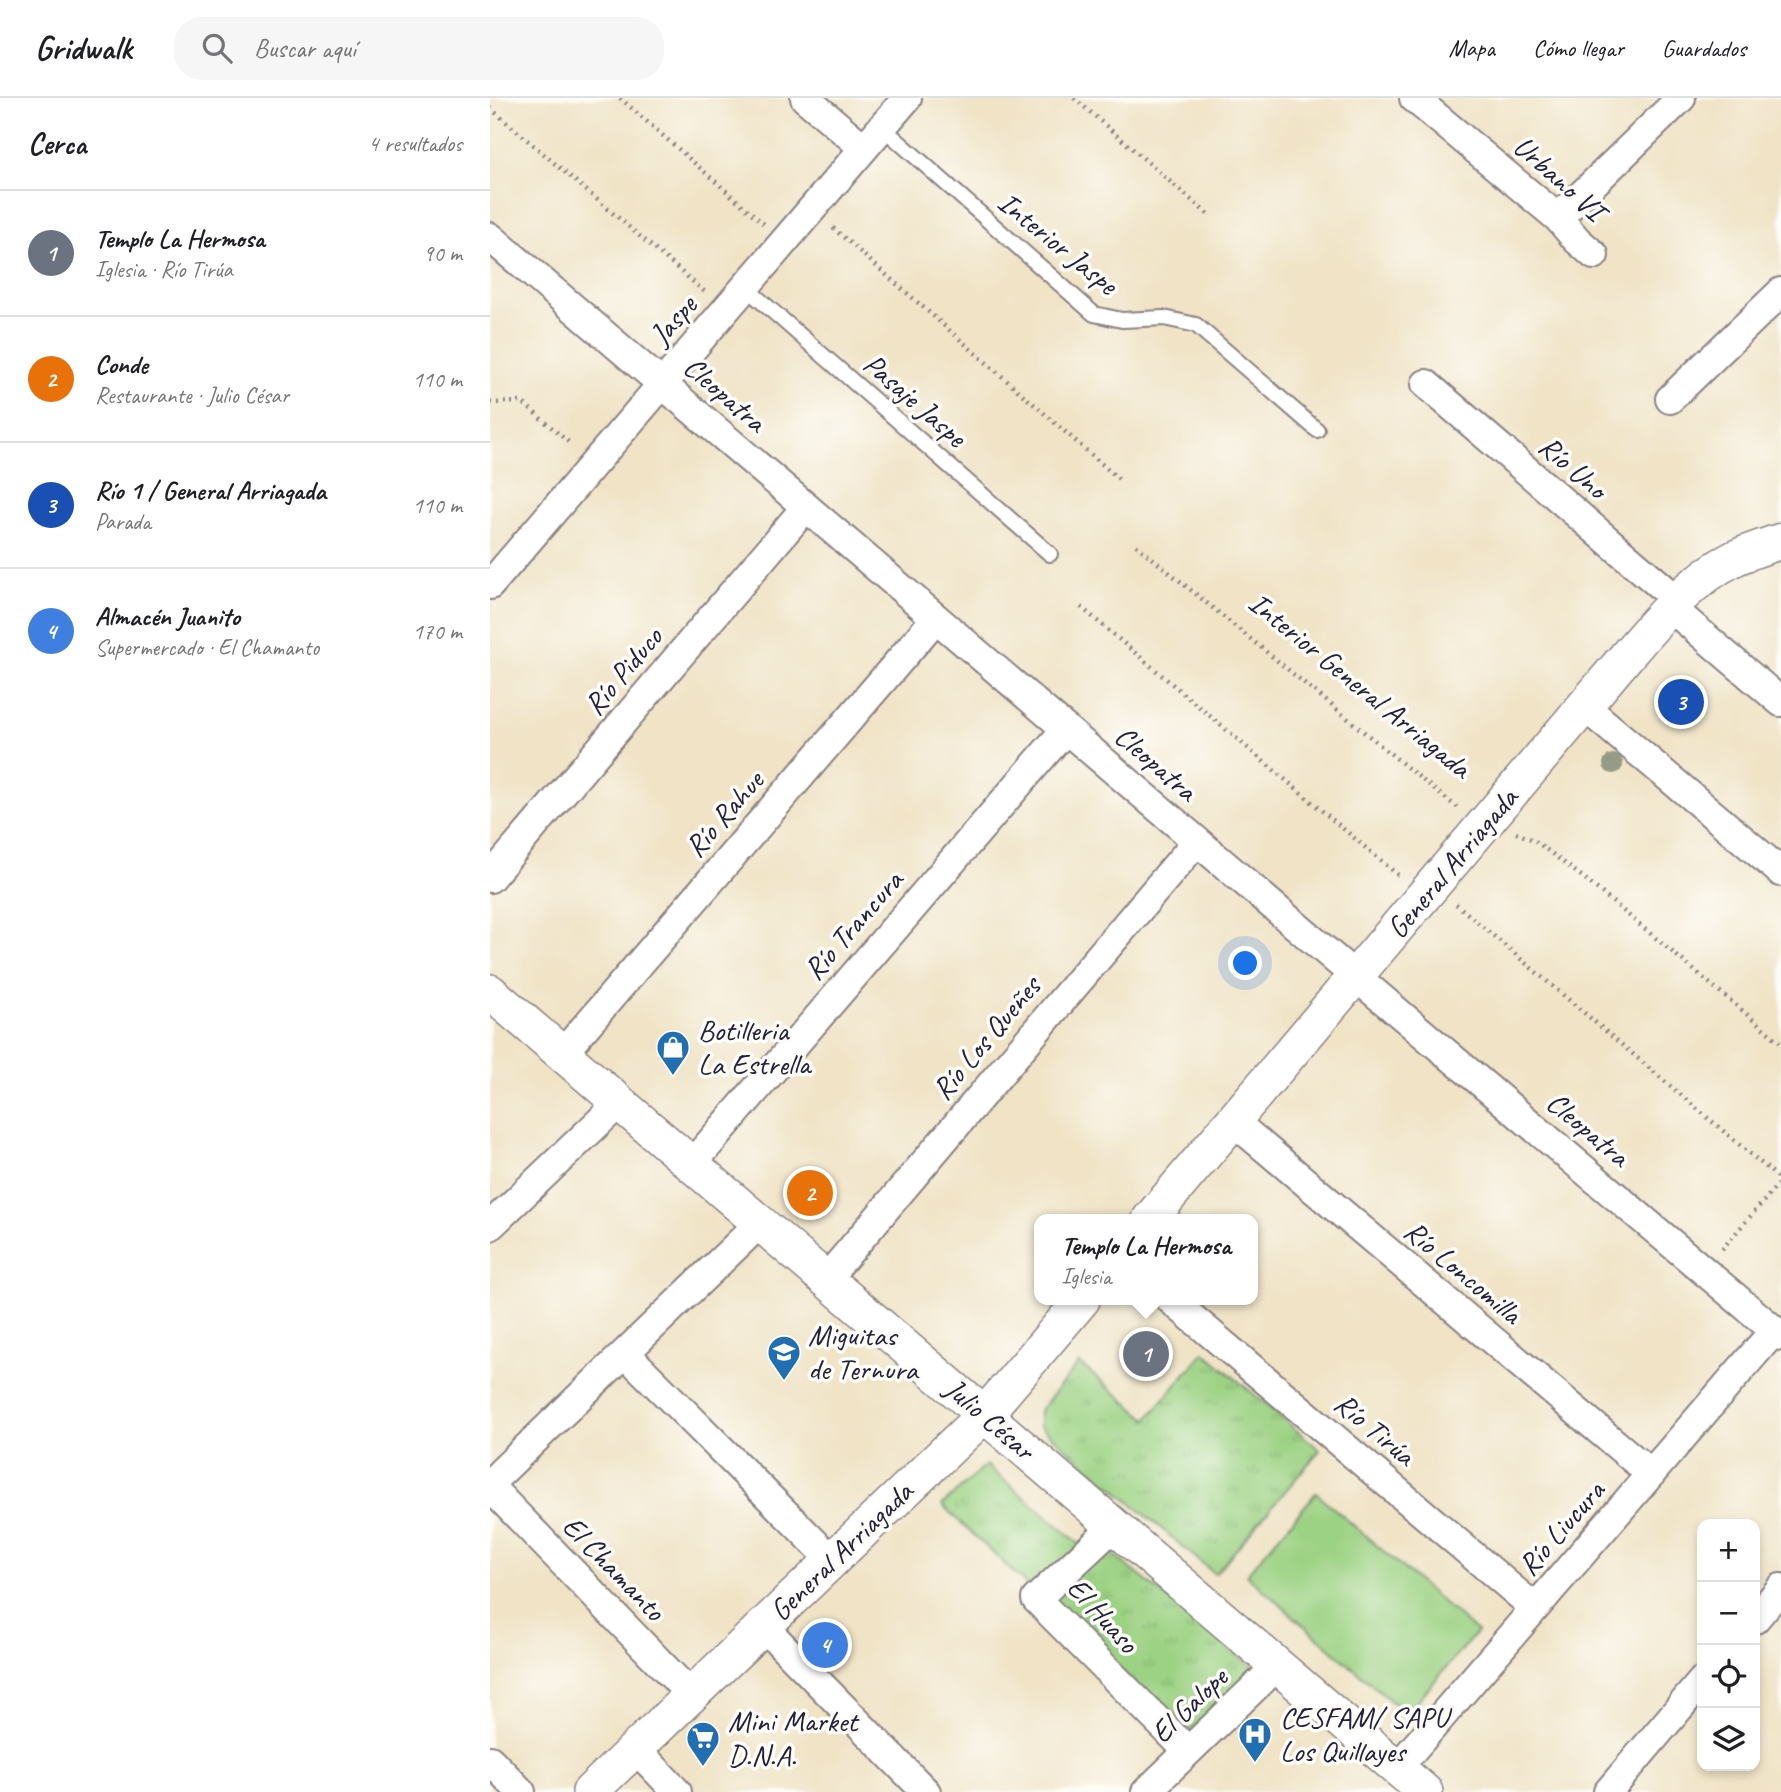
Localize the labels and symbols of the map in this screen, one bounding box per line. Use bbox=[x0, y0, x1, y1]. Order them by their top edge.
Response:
street label: Urbano VI bbox=[1505, 127, 1618, 234]
street label: Interior Jaspe bbox=[990, 183, 1127, 304]
street label: Jaspe bbox=[640, 286, 706, 354]
street label: Pasaje Jaspe bbox=[856, 345, 976, 457]
street label: Cleopatra bbox=[676, 348, 776, 441]
street label: Río Uno bbox=[1531, 427, 1618, 509]
street label: Interior General Arriagada bbox=[1241, 584, 1480, 788]
street label: Río Piduco bbox=[575, 618, 672, 723]
pin: 3 bbox=[1658, 676, 1704, 728]
street label: Cleopatra bbox=[1107, 717, 1207, 810]
street label: Río Rahue bbox=[676, 761, 773, 865]
street label: General Arriagada bbox=[1378, 779, 1527, 946]
street label: Río Trancura bbox=[795, 861, 912, 988]
your location bbox=[1228, 946, 1262, 980]
street label: Río Los Queñes bbox=[923, 966, 1050, 1107]
place label: Botilleria La Estrella bbox=[698, 1011, 813, 1083]
shop icon: Botilleria La Estrella bbox=[654, 1028, 692, 1077]
street label: Cleopatra bbox=[1539, 1083, 1639, 1176]
pin: 2 bbox=[787, 1167, 833, 1219]
street label: Río Loncomilla bbox=[1396, 1212, 1531, 1334]
place label: Miguitas de Ternura bbox=[808, 1316, 920, 1388]
pin: 1 bbox=[1123, 1328, 1169, 1380]
school or university icon: Miguitas de Ternura bbox=[765, 1333, 803, 1382]
street label: Julio César bbox=[936, 1368, 1044, 1470]
street label: Río Tirúa bbox=[1327, 1384, 1425, 1475]
street label: Río Liucura bbox=[1509, 1471, 1614, 1583]
street label: General Arriagada bbox=[761, 1472, 922, 1629]
street label: El Chamanto bbox=[555, 1507, 674, 1630]
street label: El Huaso bbox=[1059, 1569, 1148, 1662]
pin: 4 bbox=[802, 1619, 848, 1671]
street label: El Galope bbox=[1142, 1658, 1237, 1751]
place label: CESFAM/ SAPU Los Quillayes bbox=[1280, 1698, 1453, 1770]
place label: Mini Market D.N.A. bbox=[728, 1702, 860, 1774]
hospital icon: CESFAM/ SAPU Los Quillayes bbox=[1236, 1715, 1274, 1764]
supermarket icon: Mini Market D.N.A. bbox=[684, 1719, 722, 1768]

